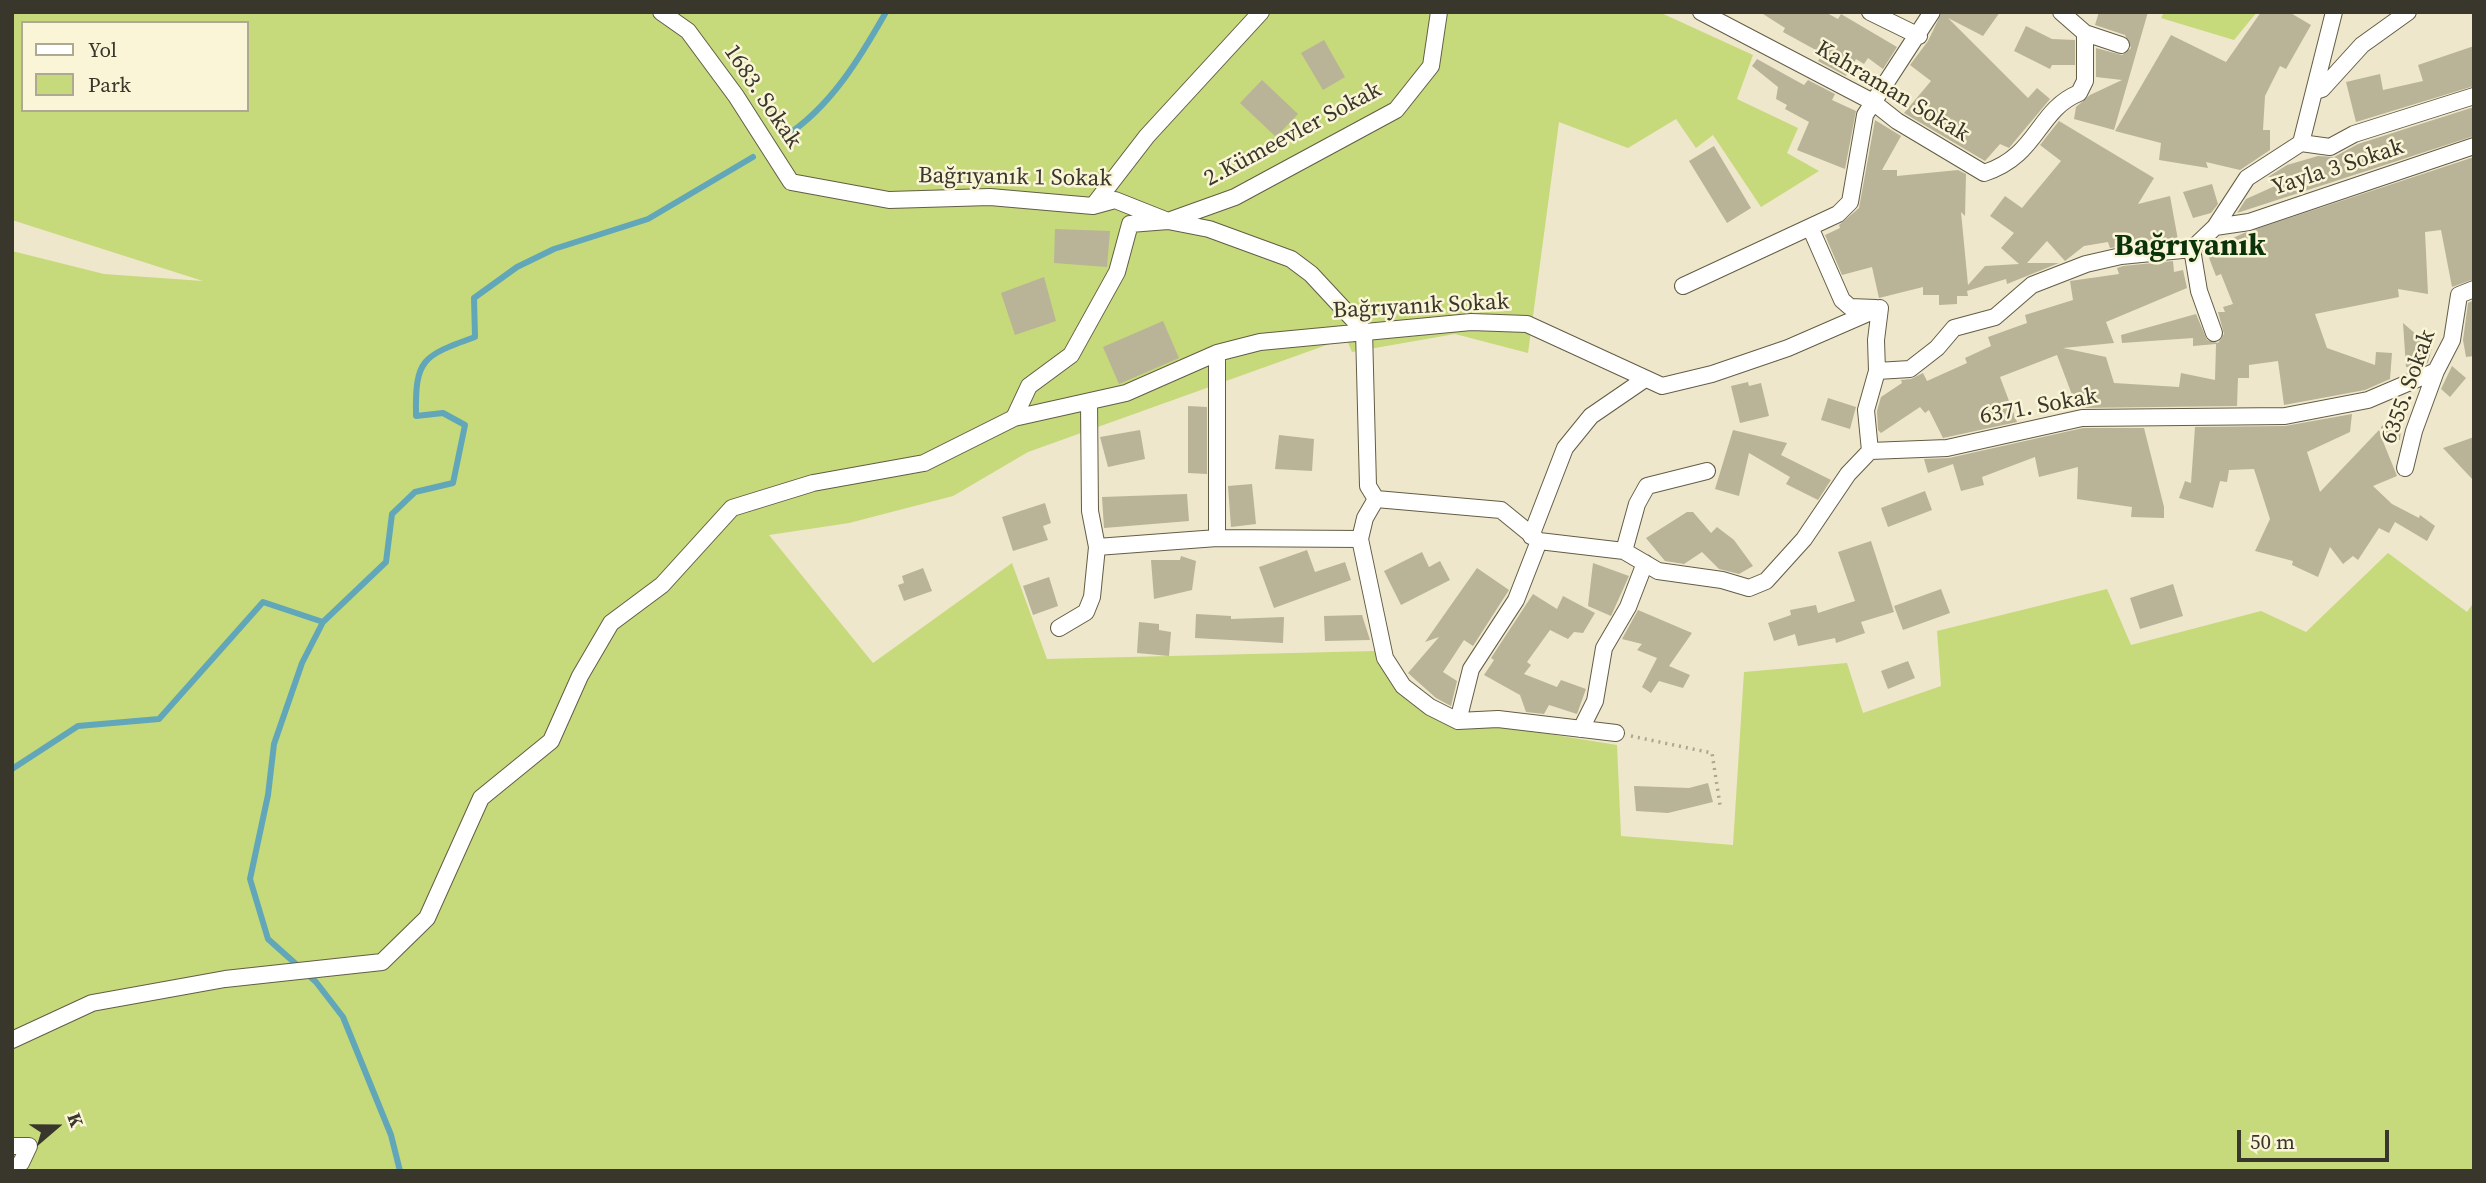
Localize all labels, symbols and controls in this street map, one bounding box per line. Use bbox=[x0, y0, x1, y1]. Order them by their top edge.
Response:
legend bbox=[21, 21, 248, 112]
text: Yol bbox=[88, 35, 117, 64]
street label: Kahraman Sokak bbox=[1810, 35, 1974, 149]
street label: 1683. Sokak bbox=[717, 40, 807, 154]
text: Park bbox=[88, 70, 131, 99]
street label: 2.Kümeevler Sokak bbox=[1200, 77, 1386, 193]
street label: Yayla 3 Sokak bbox=[2269, 134, 2407, 202]
street label: Bağrıyanık 1 Sokak bbox=[918, 163, 1112, 193]
district label: Bağrıyanık bbox=[2114, 229, 2266, 265]
street label: Bağrıyanık Sokak bbox=[1332, 289, 1510, 325]
street label: 6355. Sokak bbox=[2376, 326, 2442, 448]
street label: 6371. Sokak bbox=[1978, 383, 2100, 431]
north arrow bbox=[21, 1092, 91, 1162]
text: K bbox=[61, 1109, 90, 1130]
scale bar bbox=[2241, 1116, 2393, 1160]
text: 50 m bbox=[2250, 1127, 2295, 1156]

